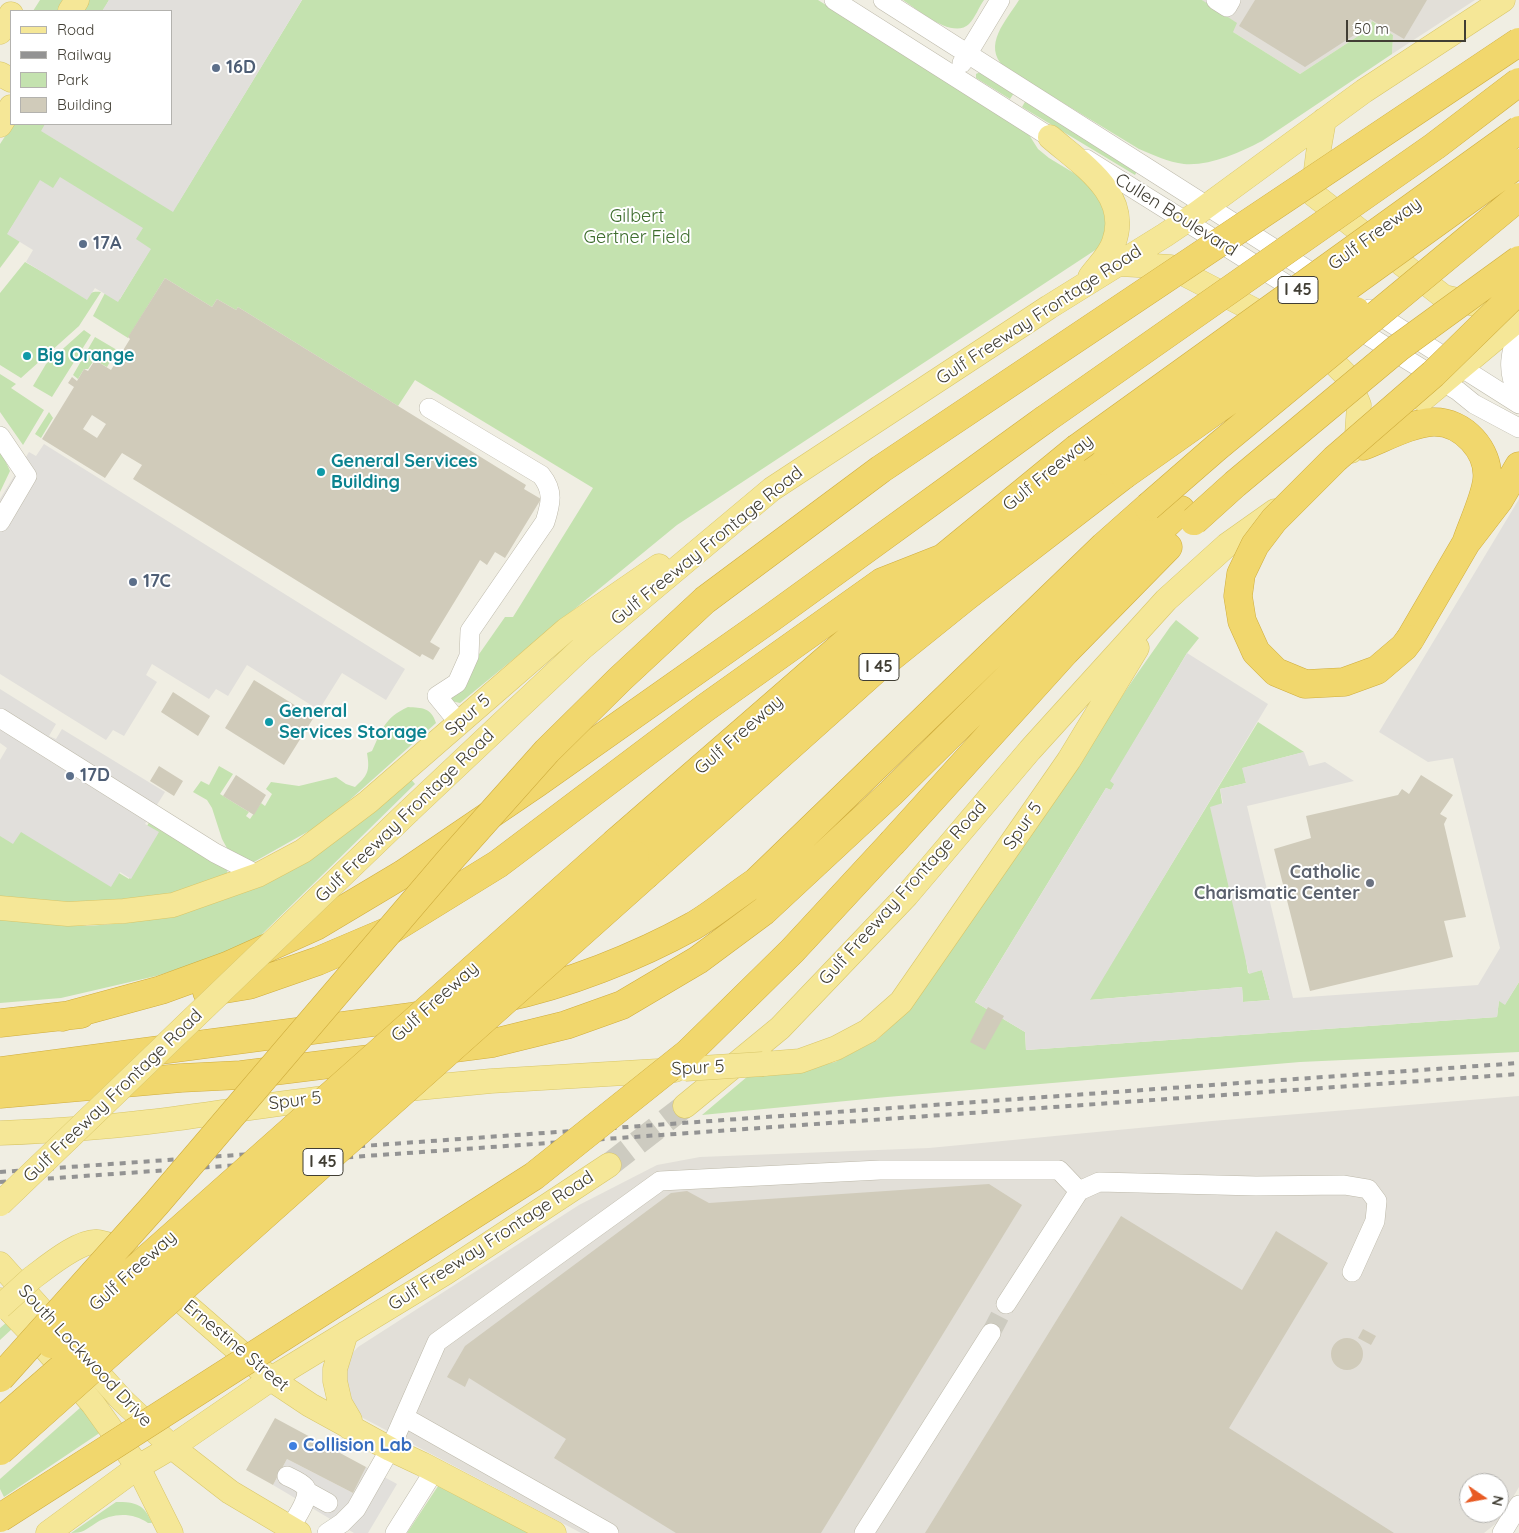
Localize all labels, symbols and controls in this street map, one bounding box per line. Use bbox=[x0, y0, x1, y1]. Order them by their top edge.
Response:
legend bbox=[10, 10, 172, 125]
scale bar bbox=[1349, 10, 1469, 42]
text: 50 m bbox=[1354, 19, 1389, 38]
text: Road bbox=[57, 20, 94, 39]
text: Railway bbox=[57, 45, 112, 64]
place label: 16D bbox=[226, 57, 256, 79]
marker: 16D bbox=[210, 62, 222, 74]
text: Park bbox=[57, 70, 89, 89]
text: Building bbox=[57, 95, 112, 114]
street label: Cullen Boulevard bbox=[1111, 169, 1241, 261]
street label: Gulf Freeway bbox=[1324, 193, 1426, 275]
park label: Gilbert Gertner Field bbox=[583, 206, 691, 248]
place label: 17A bbox=[93, 233, 121, 255]
marker: 17A bbox=[77, 238, 89, 250]
street label: Gulf Freeway Frontage Road bbox=[932, 241, 1146, 389]
road number: I 45 bbox=[1278, 276, 1318, 304]
place label: Big Orange bbox=[37, 345, 135, 367]
marker: Big Orange bbox=[21, 350, 33, 362]
street label: Gulf Freeway bbox=[998, 430, 1098, 516]
place label: General Services Building bbox=[331, 451, 477, 494]
street label: Gulf Freeway Frontage Road bbox=[607, 462, 807, 630]
marker: General Services Building bbox=[315, 466, 327, 478]
place label: 17C bbox=[143, 571, 171, 593]
marker: 17C bbox=[127, 576, 139, 588]
road number: I 45 bbox=[859, 654, 899, 680]
street label: Spur 5 bbox=[441, 689, 495, 741]
street label: Gulf Freeway bbox=[690, 691, 788, 779]
place label: General Services Storage bbox=[279, 701, 427, 744]
marker: General Services Storage bbox=[263, 716, 275, 728]
street label: Gulf Freeway Frontage Road bbox=[311, 725, 499, 907]
place label: 17D bbox=[80, 765, 110, 787]
marker: 17D bbox=[64, 770, 76, 782]
street label: Gulf Freeway Frontage Road bbox=[815, 796, 991, 990]
street label: Spur 5 bbox=[999, 798, 1047, 854]
place label: Catholic Charismatic Center bbox=[1194, 862, 1360, 904]
marker: Catholic Charismatic Center bbox=[1364, 877, 1376, 889]
street label: Gulf Freeway bbox=[387, 957, 483, 1047]
street label: Gulf Freeway Frontage Road bbox=[19, 1005, 207, 1187]
street label: Spur 5 bbox=[671, 1056, 725, 1080]
street label: Spur 5 bbox=[267, 1087, 323, 1115]
road number: I 45 bbox=[303, 1148, 343, 1176]
street label: Gulf Freeway Frontage Road bbox=[384, 1167, 598, 1315]
street label: Gulf Freeway bbox=[85, 1226, 181, 1316]
street label: South Lockwood Drive bbox=[14, 1281, 156, 1431]
street label: Ernestine Street bbox=[179, 1296, 293, 1396]
place label: Collision Lab bbox=[303, 1435, 412, 1457]
marker: Collision Lab bbox=[287, 1440, 299, 1452]
north arrow bbox=[1459, 1473, 1509, 1523]
text: N bbox=[1488, 1494, 1508, 1508]

